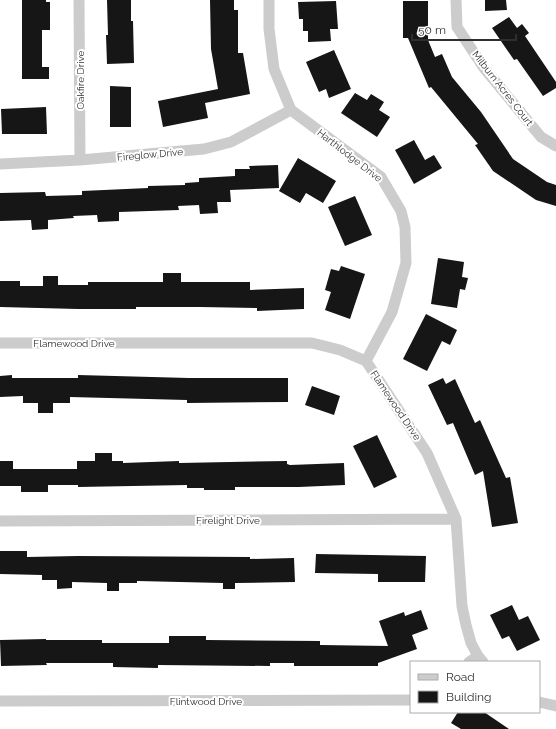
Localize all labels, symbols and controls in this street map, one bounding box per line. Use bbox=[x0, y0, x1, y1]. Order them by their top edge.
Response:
scale bar bbox=[412, 16, 516, 42]
text: 50 m bbox=[418, 23, 446, 37]
street label: Milburn Acres Court bbox=[470, 49, 536, 128]
street label: Oakfire Drive bbox=[75, 50, 86, 109]
street label: Harthlodge Drive bbox=[315, 127, 384, 184]
street label: Fireglow Drive bbox=[117, 146, 184, 163]
street label: Flamewood Drive bbox=[33, 338, 115, 349]
street label: Flamewood Drive bbox=[368, 368, 423, 442]
street label: Firelight Drive bbox=[196, 515, 260, 526]
legend bbox=[410, 661, 540, 713]
text: Road bbox=[446, 670, 475, 684]
text: Building bbox=[446, 690, 492, 704]
street label: Flintwood Drive bbox=[170, 696, 242, 707]

